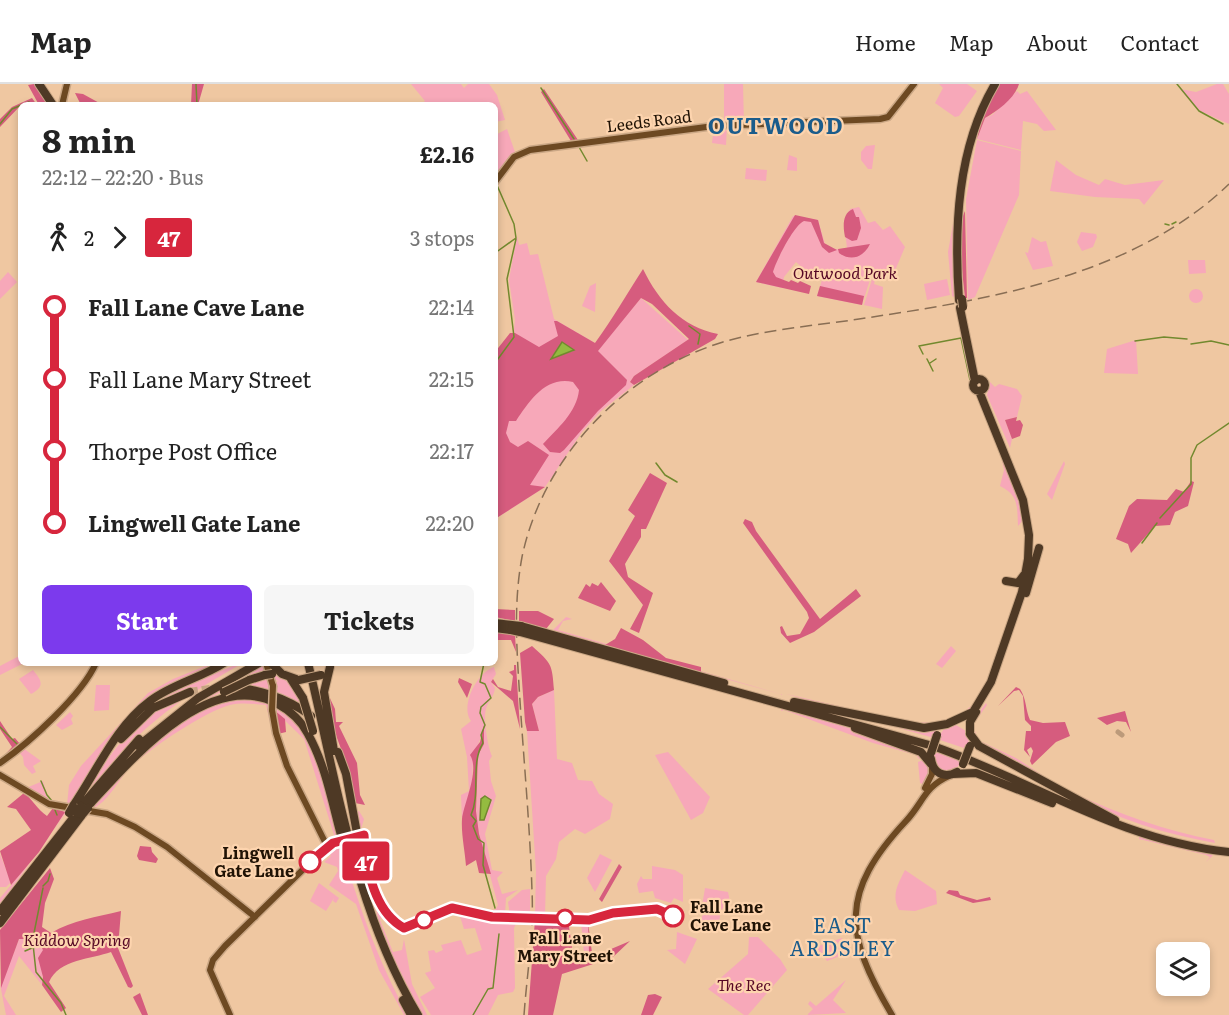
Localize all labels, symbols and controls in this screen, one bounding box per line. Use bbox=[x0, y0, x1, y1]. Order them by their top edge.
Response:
text: Map bbox=[30, 20, 92, 62]
text: Home bbox=[855, 26, 916, 57]
text: Map bbox=[949, 26, 993, 57]
text: About bbox=[1026, 26, 1088, 57]
text: Contact bbox=[1121, 26, 1199, 57]
street label: Leeds Road bbox=[605, 103, 693, 137]
district label: OUTWOOD bbox=[708, 108, 844, 141]
text: 8 min bbox=[42, 114, 136, 163]
text: £2.16 bbox=[420, 137, 474, 170]
text: 22:12 – 22:20 · Bus bbox=[42, 161, 203, 191]
icon: walk bbox=[42, 221, 75, 254]
icon: forward bbox=[103, 221, 136, 254]
text: 2 bbox=[84, 222, 94, 252]
text: 47 bbox=[157, 222, 180, 253]
text: 3 stops bbox=[410, 222, 474, 252]
park label: Outwood Park bbox=[793, 260, 898, 284]
text: Fall Lane Cave Lane bbox=[88, 290, 305, 323]
text: 22:14 bbox=[429, 291, 474, 321]
text: Fall Lane Mary Street bbox=[88, 362, 311, 395]
text: 22:15 bbox=[429, 363, 474, 393]
text: Thorpe Post Office bbox=[88, 434, 277, 467]
text: 22:17 bbox=[429, 435, 474, 465]
text: Lingwell Gate Lane bbox=[88, 506, 301, 539]
text: 22:20 bbox=[426, 507, 474, 537]
button: Start bbox=[42, 585, 252, 654]
button: Tickets bbox=[264, 585, 474, 654]
place label: Lingwell Gate Lane bbox=[214, 840, 294, 882]
line badge: 47 bbox=[339, 842, 393, 880]
text: 47 bbox=[354, 846, 378, 877]
marker: Lingwell Gate Lane bbox=[299, 851, 321, 873]
place label: Fall Lane Cave Lane bbox=[690, 894, 771, 936]
marker: Fall Lane Cave Lane bbox=[662, 905, 684, 927]
marker: Fall Lane Mary Street bbox=[556, 909, 574, 927]
district label: EAST ARDSLEY bbox=[790, 909, 896, 962]
unlabelled marker bbox=[415, 911, 433, 929]
place label: Fall Lane Mary Street bbox=[517, 925, 613, 967]
park label: Kiddow Spring bbox=[23, 927, 131, 951]
map controls bbox=[1156, 942, 1210, 996]
button: layers bbox=[1156, 942, 1210, 996]
park label: The Rec bbox=[717, 972, 771, 996]

